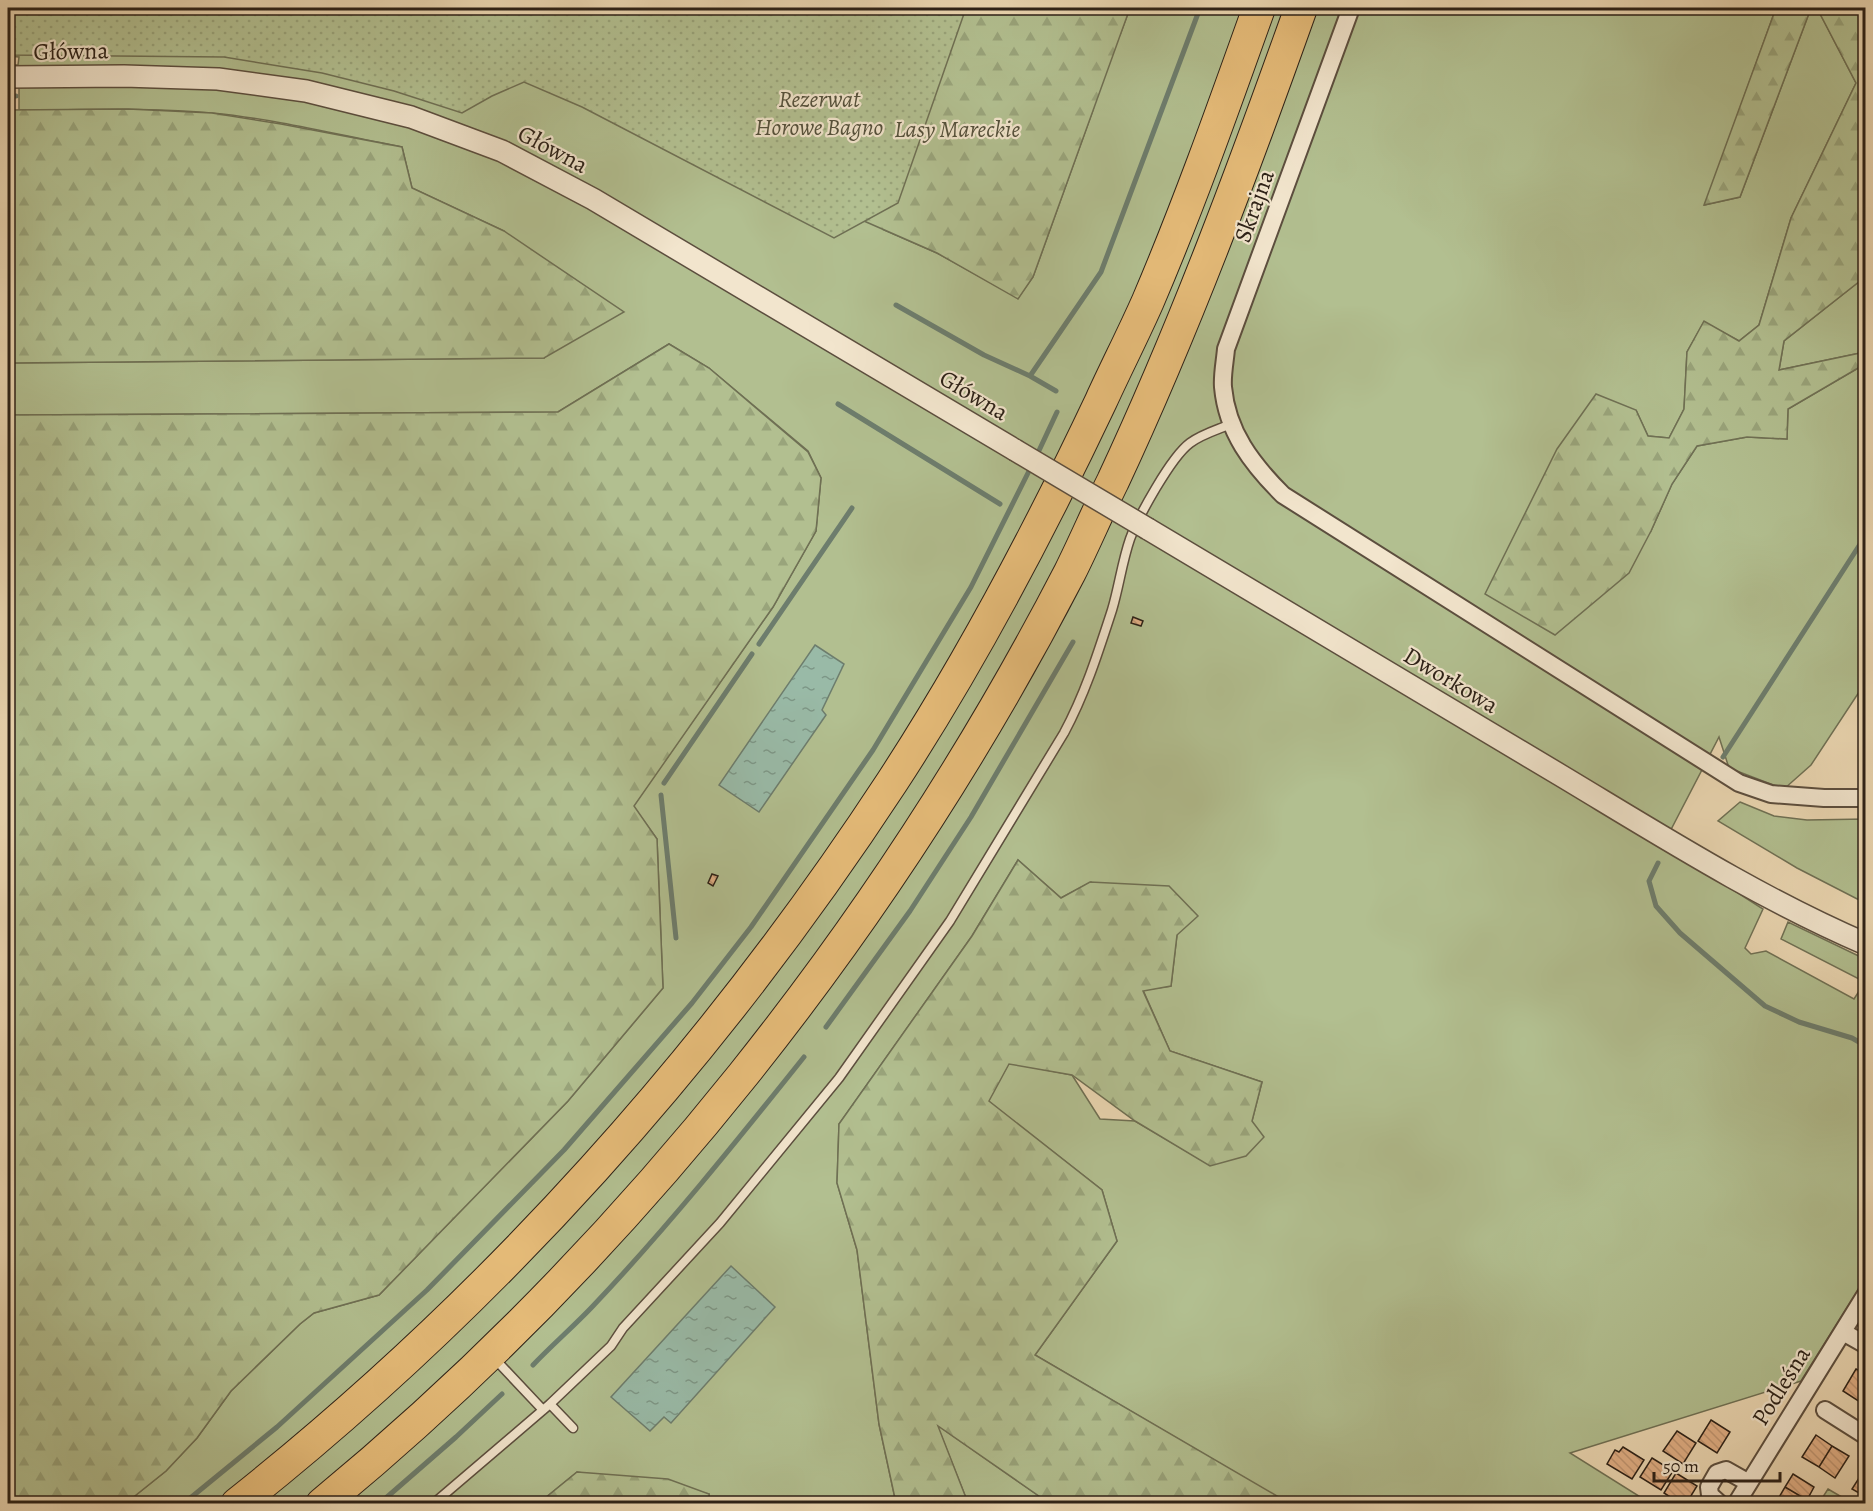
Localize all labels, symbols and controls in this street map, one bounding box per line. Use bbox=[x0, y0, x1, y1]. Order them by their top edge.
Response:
street label: Główna bbox=[33, 34, 110, 68]
park label: Rezerwat Horowe Bagno bbox=[755, 83, 883, 143]
park label: Lasy Mareckie bbox=[894, 113, 1020, 145]
street label: Główna bbox=[512, 117, 594, 181]
street label: Skrajna bbox=[1226, 165, 1282, 247]
street label: Główna bbox=[934, 362, 1015, 428]
street label: Dworkowa bbox=[1398, 639, 1505, 721]
street label: Podleśna bbox=[1744, 1340, 1818, 1432]
scale bar bbox=[1654, 1445, 1780, 1483]
text: 50 m bbox=[1663, 1454, 1699, 1478]

